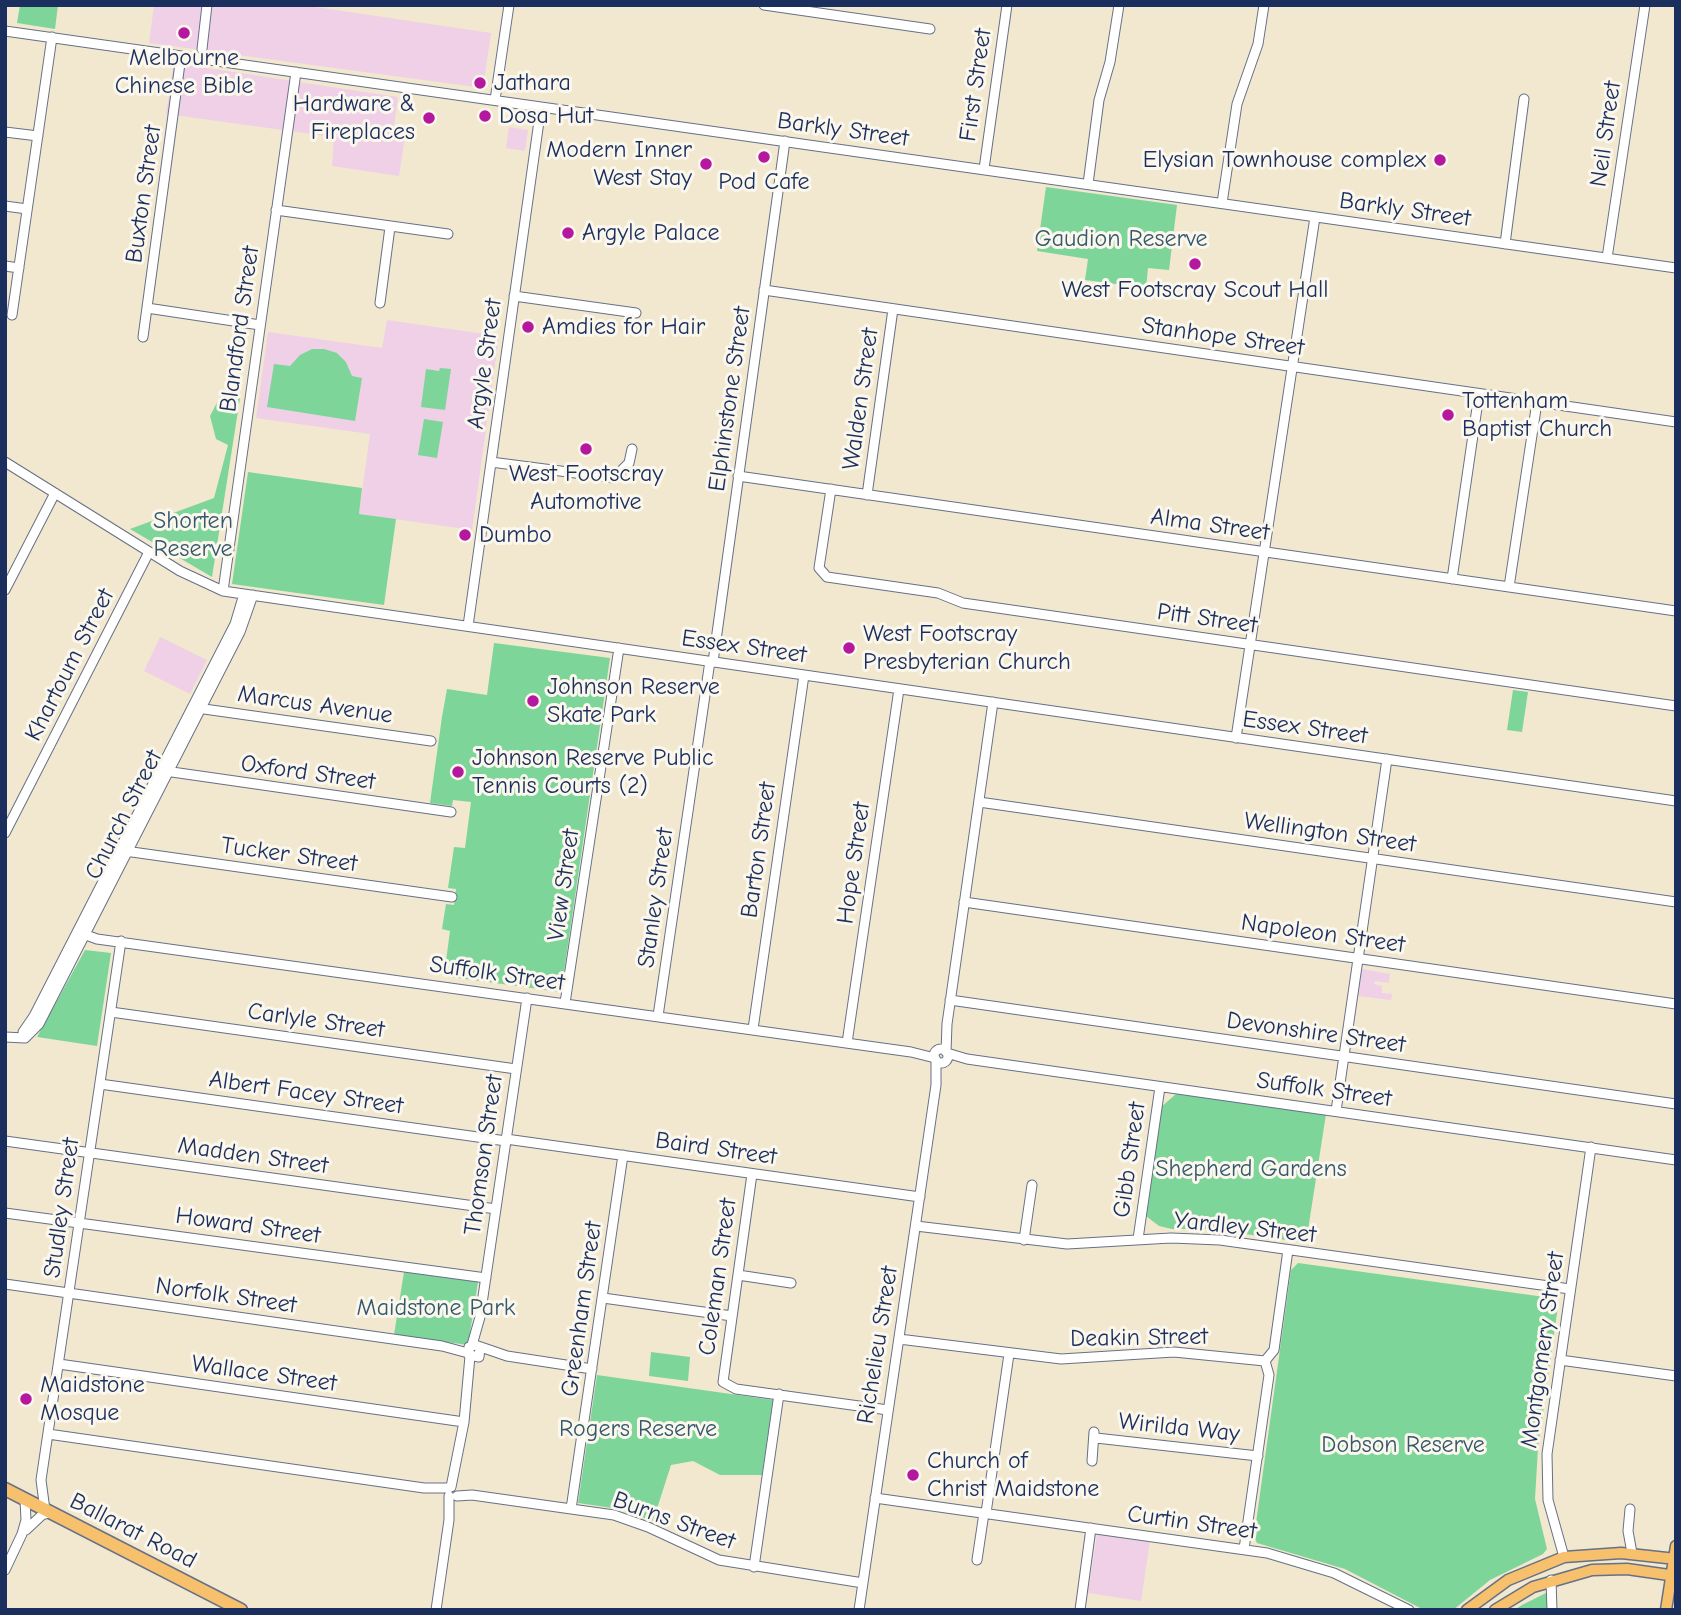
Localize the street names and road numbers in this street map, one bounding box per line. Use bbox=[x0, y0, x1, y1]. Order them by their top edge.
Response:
street label: First Street bbox=[954, 27, 998, 143]
street label: Neil Street bbox=[1584, 79, 1628, 189]
street label: Barkly Street bbox=[775, 107, 911, 153]
street label: Buxton Street bbox=[120, 123, 168, 265]
street label: Barkly Street bbox=[1337, 187, 1473, 233]
street label: Blandford Street bbox=[214, 244, 266, 414]
street label: Argyle Street bbox=[462, 297, 508, 431]
street label: Elphinstone Street bbox=[703, 305, 757, 493]
street label: Stanhope Street bbox=[1140, 311, 1306, 363]
street label: Walden Street bbox=[837, 326, 885, 472]
street label: Alma Street bbox=[1149, 502, 1271, 548]
street label: Khartoum Street bbox=[19, 584, 121, 746]
street label: Pitt Street bbox=[1155, 598, 1259, 640]
street label: Essex Street bbox=[680, 624, 808, 670]
street label: Marcus Avenue bbox=[236, 680, 394, 730]
street label: Essex Street bbox=[1241, 705, 1369, 751]
street label: Church Street bbox=[79, 746, 169, 884]
street label: Oxford Street bbox=[239, 749, 377, 797]
street label: Barton Street bbox=[735, 780, 783, 920]
street label: Hope Street bbox=[831, 800, 877, 926]
street label: Wellington Street bbox=[1242, 807, 1418, 859]
street label: Stanley Street bbox=[632, 826, 680, 970]
street label: View Street bbox=[542, 827, 586, 943]
street label: Tucker Street bbox=[219, 831, 359, 879]
street label: Napoleon Street bbox=[1239, 908, 1407, 960]
street label: Suffolk Street bbox=[428, 950, 566, 998]
street label: Carlyle Street bbox=[246, 997, 386, 1045]
street label: Devonshire Street bbox=[1225, 1006, 1407, 1060]
street label: Albert Facey Street bbox=[207, 1065, 405, 1121]
street label: Suffolk Street bbox=[1255, 1066, 1393, 1114]
street label: Thomson Street bbox=[458, 1073, 510, 1237]
street label: Gibb Street bbox=[1108, 1100, 1152, 1220]
street label: Baird Street bbox=[653, 1126, 779, 1172]
street label: Madden Street bbox=[176, 1131, 330, 1181]
street label: Studley Street bbox=[38, 1136, 86, 1280]
street label: Coleman Street bbox=[693, 1197, 743, 1357]
street label: Howard Street bbox=[174, 1202, 322, 1250]
street label: Yardley Street bbox=[1172, 1206, 1318, 1250]
street label: Greenham Street bbox=[555, 1219, 609, 1399]
street label: Montgomery Street bbox=[1515, 1250, 1571, 1450]
street label: Richelieu Street bbox=[851, 1264, 905, 1426]
street label: Norfolk Street bbox=[154, 1272, 298, 1320]
street label: Deakin Street bbox=[1070, 1322, 1208, 1354]
street label: Wallace Street bbox=[190, 1350, 338, 1398]
street label: Wirilda Way bbox=[1117, 1407, 1241, 1449]
street label: Burns Street bbox=[609, 1486, 739, 1556]
street label: Ballarat Road bbox=[65, 1487, 201, 1575]
street label: Curtin Street bbox=[1126, 1500, 1258, 1546]

